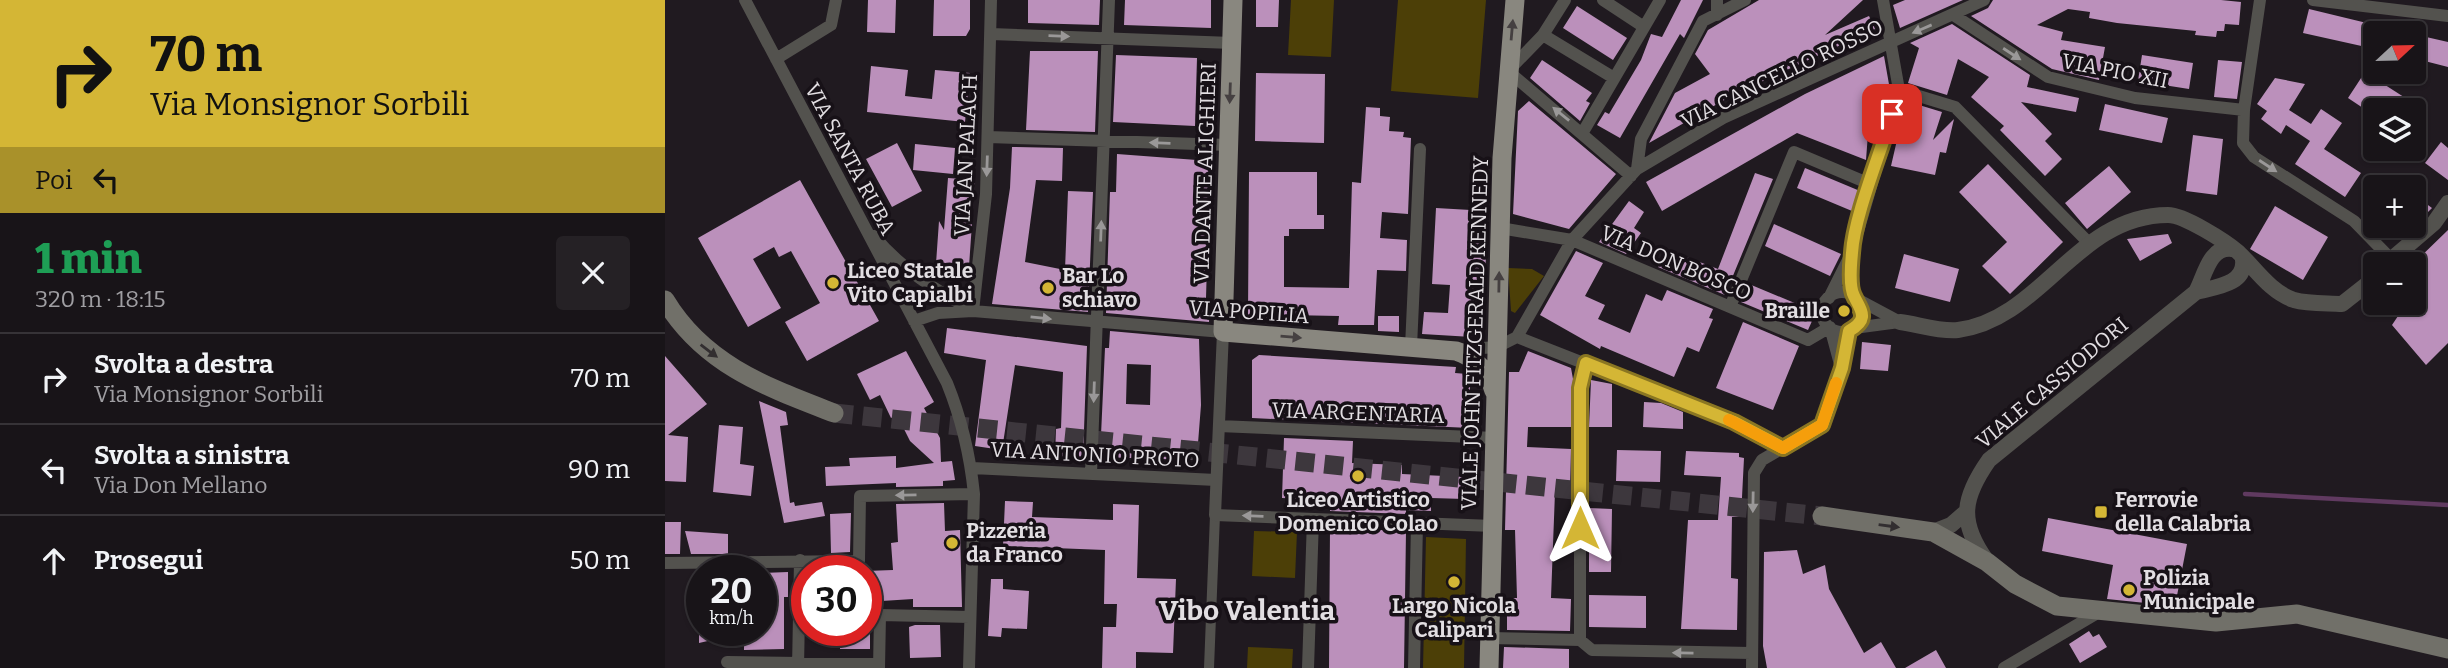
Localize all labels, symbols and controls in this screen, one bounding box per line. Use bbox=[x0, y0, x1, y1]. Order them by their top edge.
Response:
street label: VIA CANCELLO ROSSO bbox=[1676, 14, 1888, 134]
one-way arrow bbox=[1506, 19, 1517, 41]
north arrow bbox=[2363, 21, 2425, 84]
map controls bbox=[2363, 21, 2426, 315]
one-way arrow bbox=[1912, 24, 1933, 35]
text: 70 m bbox=[150, 25, 262, 84]
icon: right bbox=[35, 28, 126, 119]
one-way arrow bbox=[1048, 31, 1070, 42]
one-way arrow bbox=[2002, 47, 2021, 60]
street label: VIA PIO XII bbox=[2060, 48, 2170, 94]
street label: VIA DANTE ALIGHIERI bbox=[1188, 62, 1222, 284]
street label: VIA JAN PALACH bbox=[949, 73, 983, 237]
street label: VIA SANTA RUBA bbox=[799, 79, 901, 240]
one-way arrow bbox=[1225, 82, 1236, 104]
pin bbox=[1862, 84, 1922, 144]
text: Via Monsignor Sorbili bbox=[150, 85, 469, 123]
icon: arrive bbox=[1873, 95, 1911, 133]
button: layers bbox=[2363, 98, 2426, 161]
one-way arrow bbox=[1553, 107, 1571, 122]
one-way arrow bbox=[1149, 137, 1171, 148]
one-way arrow bbox=[981, 155, 992, 177]
street label: VIALE JOHN FITZGERALD KENNEDY bbox=[1456, 155, 1494, 511]
one-way arrow bbox=[2258, 160, 2278, 173]
icon: left bbox=[87, 161, 125, 199]
text: Poi bbox=[35, 165, 73, 196]
button: + bbox=[2363, 175, 2426, 238]
one-way arrow bbox=[1095, 220, 1106, 242]
street label: VIA DON BOSCO bbox=[1597, 220, 1755, 306]
text: 1 min bbox=[35, 234, 142, 284]
button: close bbox=[556, 236, 630, 310]
button: − bbox=[2363, 252, 2426, 315]
place label: Liceo Statale Vito Capialbi bbox=[847, 258, 973, 308]
place label: Bar Lo schiavo bbox=[1062, 263, 1137, 313]
one-way arrow bbox=[1493, 271, 1505, 293]
marker: Liceo Statale Vito Capialbi bbox=[825, 275, 841, 291]
marker: Bar Lo schiavo bbox=[1040, 280, 1056, 296]
text: 320 m · 18:15 bbox=[35, 285, 166, 313]
street label: VIA POPILIA bbox=[1188, 295, 1310, 329]
place label: Braille bbox=[1764, 298, 1830, 324]
marker: Braille bbox=[1836, 303, 1852, 319]
street label: VIALE CASSIODORI bbox=[1971, 312, 2133, 454]
one-way arrow bbox=[1030, 313, 1052, 324]
one-way arrow bbox=[1280, 332, 1302, 343]
one-way arrow bbox=[700, 344, 718, 358]
text: Svolta a destra bbox=[94, 349, 273, 380]
icon: right bbox=[35, 360, 73, 398]
text: 70 m bbox=[571, 363, 630, 394]
text: Via Monsignor Sorbili bbox=[94, 380, 324, 408]
one-way arrow bbox=[1089, 381, 1100, 403]
street label: VIA ARGENTARIA bbox=[1271, 397, 1445, 429]
street label: VIA ANTONIO PROTO bbox=[990, 437, 1200, 473]
text: Svolta a sinistra bbox=[94, 440, 290, 471]
icon: left bbox=[35, 451, 73, 489]
text: 90 m bbox=[568, 454, 630, 485]
marker: Liceo Artistico Domenico Colao bbox=[1350, 468, 1366, 484]
text: Via Don Mellano bbox=[94, 471, 267, 499]
place label: Liceo Artistico Domenico Colao bbox=[1278, 487, 1438, 537]
place label: Ferrovie della Calabria bbox=[2115, 487, 2251, 537]
one-way arrow bbox=[895, 489, 917, 501]
position arrow bbox=[1543, 491, 1617, 565]
one-way arrow bbox=[1747, 491, 1759, 513]
marker: Ferrovie della Calabria bbox=[2093, 504, 2109, 520]
one-way arrow bbox=[1242, 511, 1264, 522]
place label: Pizzeria da Franco bbox=[966, 518, 1063, 568]
one-way arrow bbox=[1878, 521, 1900, 532]
marker: Pizzeria da Franco bbox=[944, 535, 960, 551]
icon: ahead bbox=[35, 542, 73, 580]
text: Prosegui bbox=[94, 545, 203, 576]
text: 50 m bbox=[569, 545, 630, 576]
speed limit sign: 30 bbox=[791, 555, 882, 646]
place label: Polizia Municipale bbox=[2143, 565, 2255, 615]
text: 20 bbox=[711, 570, 752, 612]
marker: Largo Nicola Calipari bbox=[1446, 574, 1462, 590]
marker: Polizia Municipale bbox=[2121, 582, 2137, 598]
place label: Largo Nicola Calipari bbox=[1392, 593, 1516, 643]
district label: Vibo Valentia bbox=[1159, 594, 1336, 627]
text: km/h bbox=[709, 607, 754, 629]
one-way arrow bbox=[1672, 647, 1694, 658]

